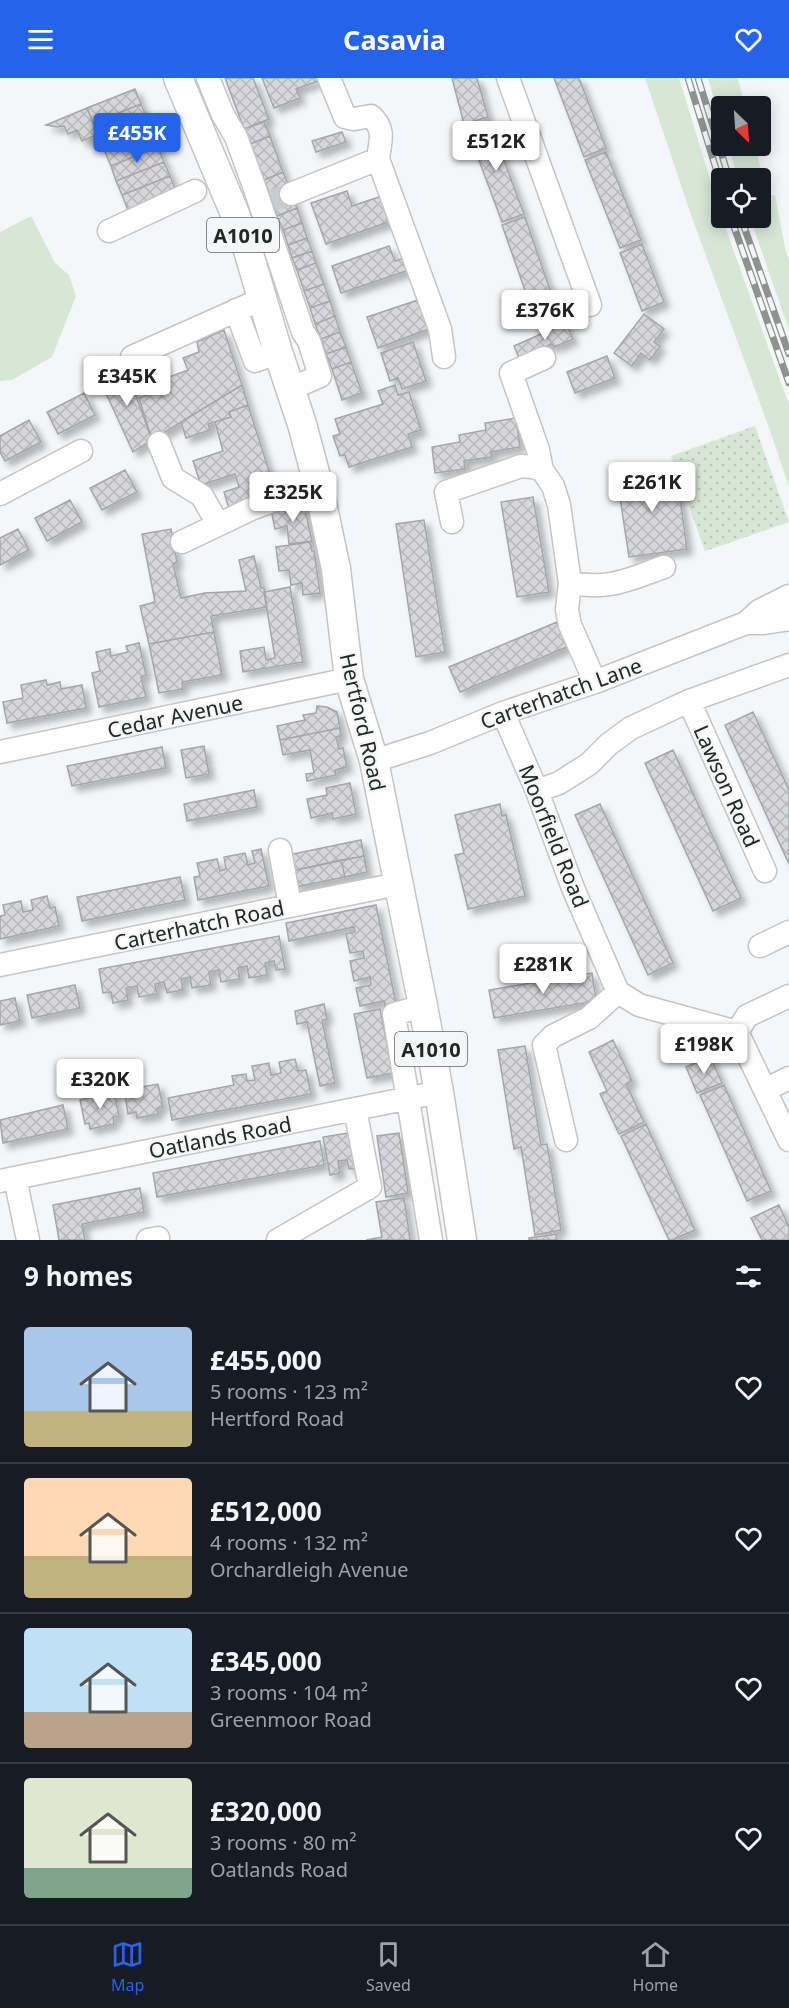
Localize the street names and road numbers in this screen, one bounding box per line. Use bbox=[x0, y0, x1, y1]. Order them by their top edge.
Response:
road number: A1010 bbox=[207, 218, 279, 252]
street label: Hertford Road bbox=[334, 650, 392, 794]
street label: Carterhatch Lane bbox=[476, 651, 646, 735]
street label: Cedar Avenue bbox=[105, 688, 245, 744]
street label: Lawson Road bbox=[688, 720, 766, 852]
street label: Moorfield Road bbox=[513, 760, 595, 912]
street label: Carterhatch Road bbox=[111, 893, 287, 957]
road number: A1010 bbox=[395, 1032, 467, 1066]
street label: Oatlands Road bbox=[146, 1109, 294, 1165]

